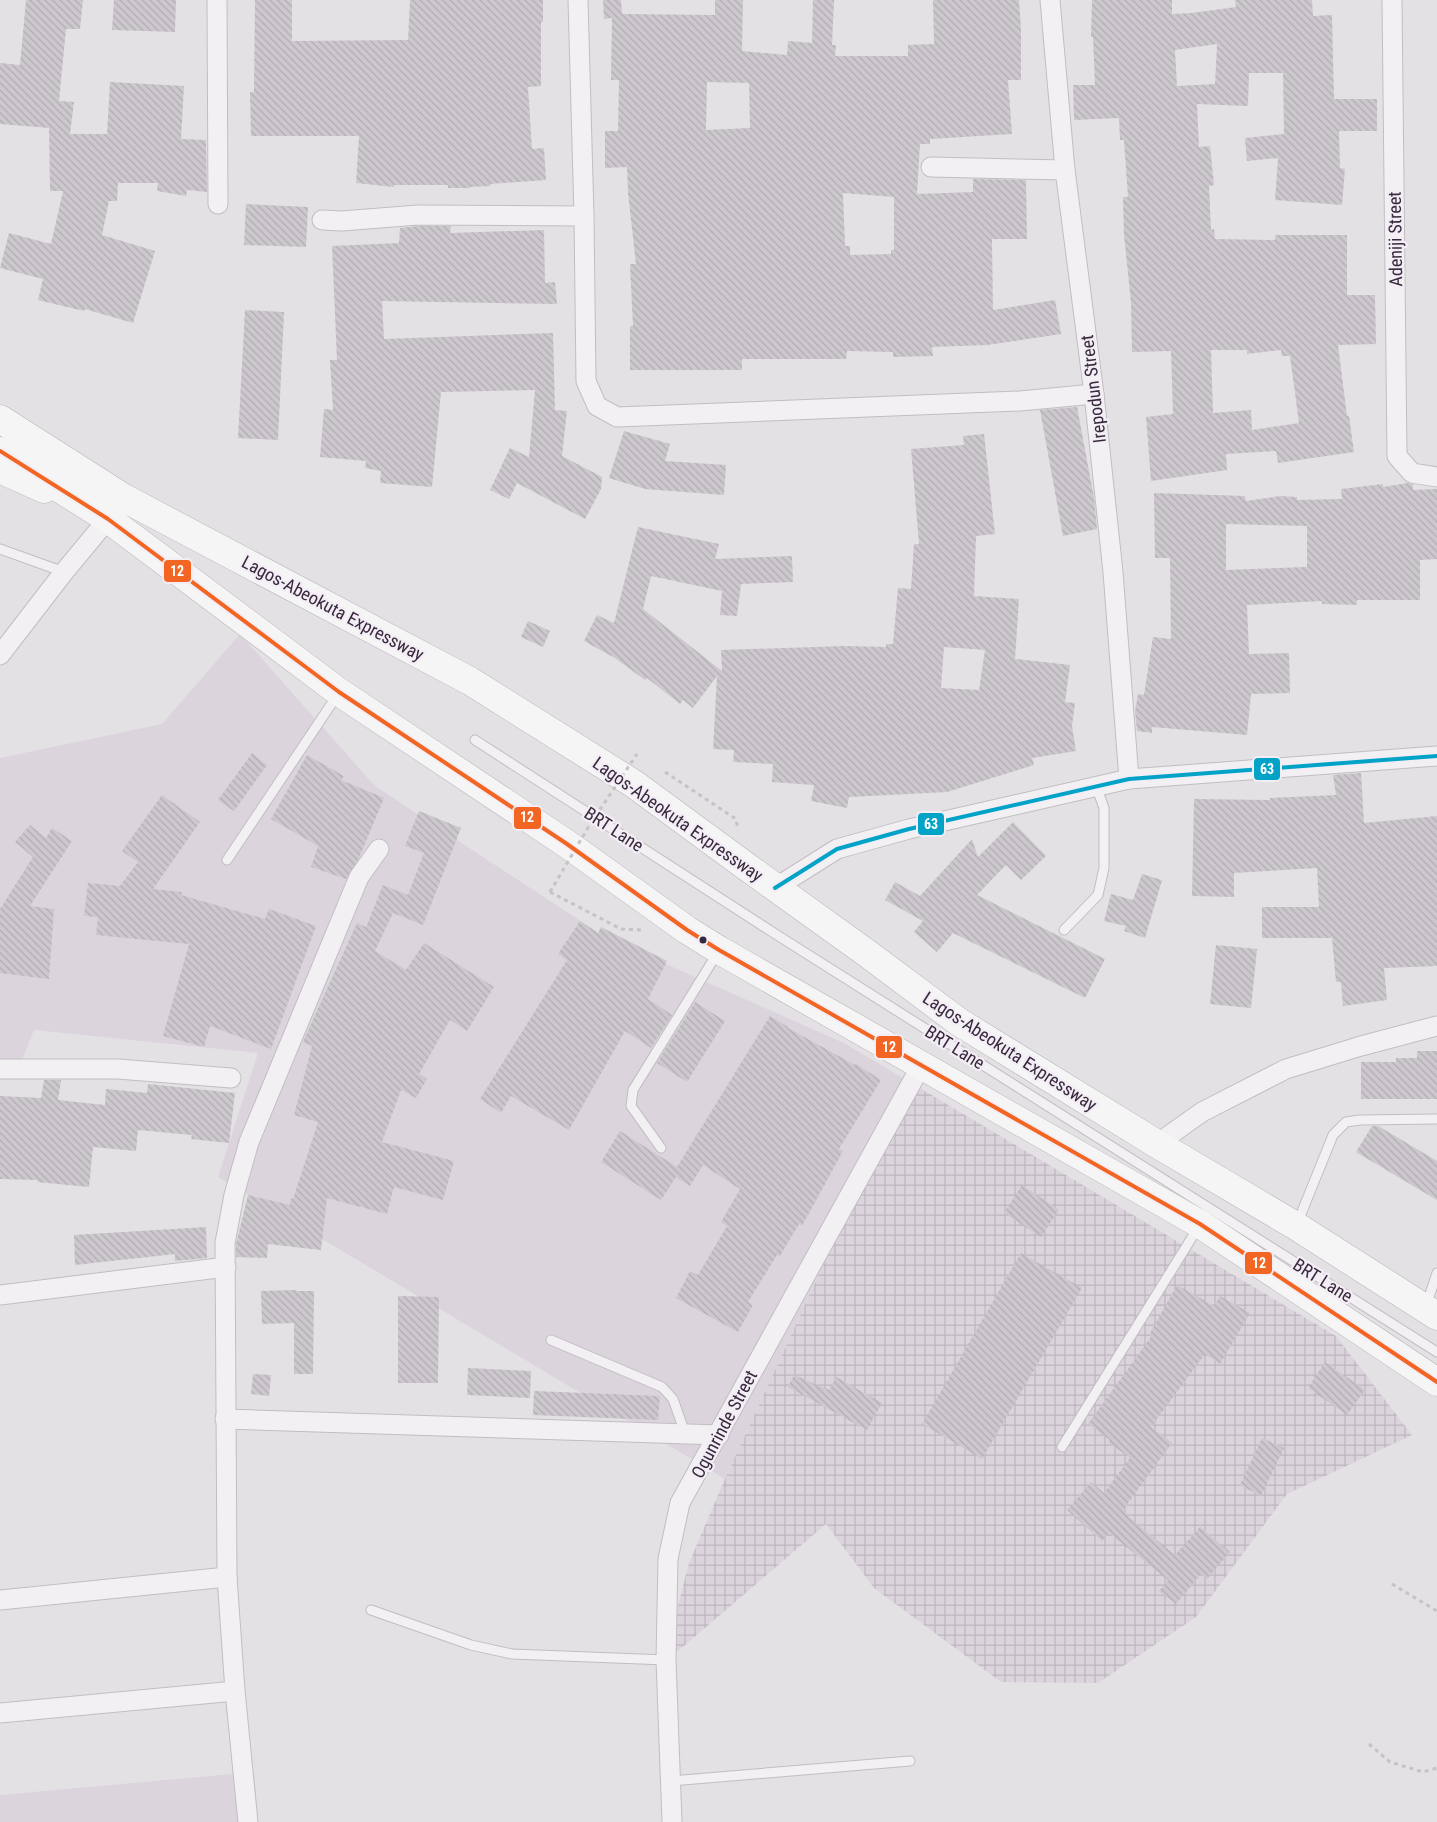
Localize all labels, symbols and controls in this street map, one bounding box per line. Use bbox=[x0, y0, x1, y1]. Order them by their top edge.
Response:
street label: Adeniji Street bbox=[1384, 191, 1406, 287]
street label: Irepodun Street bbox=[1076, 334, 1110, 444]
street label: Lagos-Abeokuta Expressway bbox=[238, 551, 428, 665]
line badge: 12 bbox=[163, 559, 192, 583]
text: 12 bbox=[170, 563, 184, 579]
street label: Lagos-Abeokuta Expressway bbox=[589, 752, 768, 886]
line badge: 63 bbox=[1253, 757, 1281, 781]
text: 63 bbox=[1260, 761, 1274, 777]
street label: BRT Lane bbox=[581, 802, 647, 856]
line badge: 12 bbox=[513, 806, 542, 830]
text: 12 bbox=[520, 809, 534, 825]
line badge: 63 bbox=[917, 812, 945, 836]
text: 63 bbox=[924, 816, 938, 832]
unlabelled marker bbox=[698, 935, 708, 945]
street label: Lagos-Abeokuta Expressway bbox=[919, 987, 1101, 1115]
street label: BRT Lane bbox=[921, 1021, 989, 1073]
line badge: 12 bbox=[875, 1035, 903, 1059]
text: 12 bbox=[882, 1039, 896, 1055]
line badge: 12 bbox=[1244, 1251, 1273, 1275]
street label: BRT Lane bbox=[1289, 1254, 1357, 1306]
text: 12 bbox=[1252, 1255, 1266, 1271]
street label: Ogunrinde Street bbox=[687, 1366, 761, 1482]

